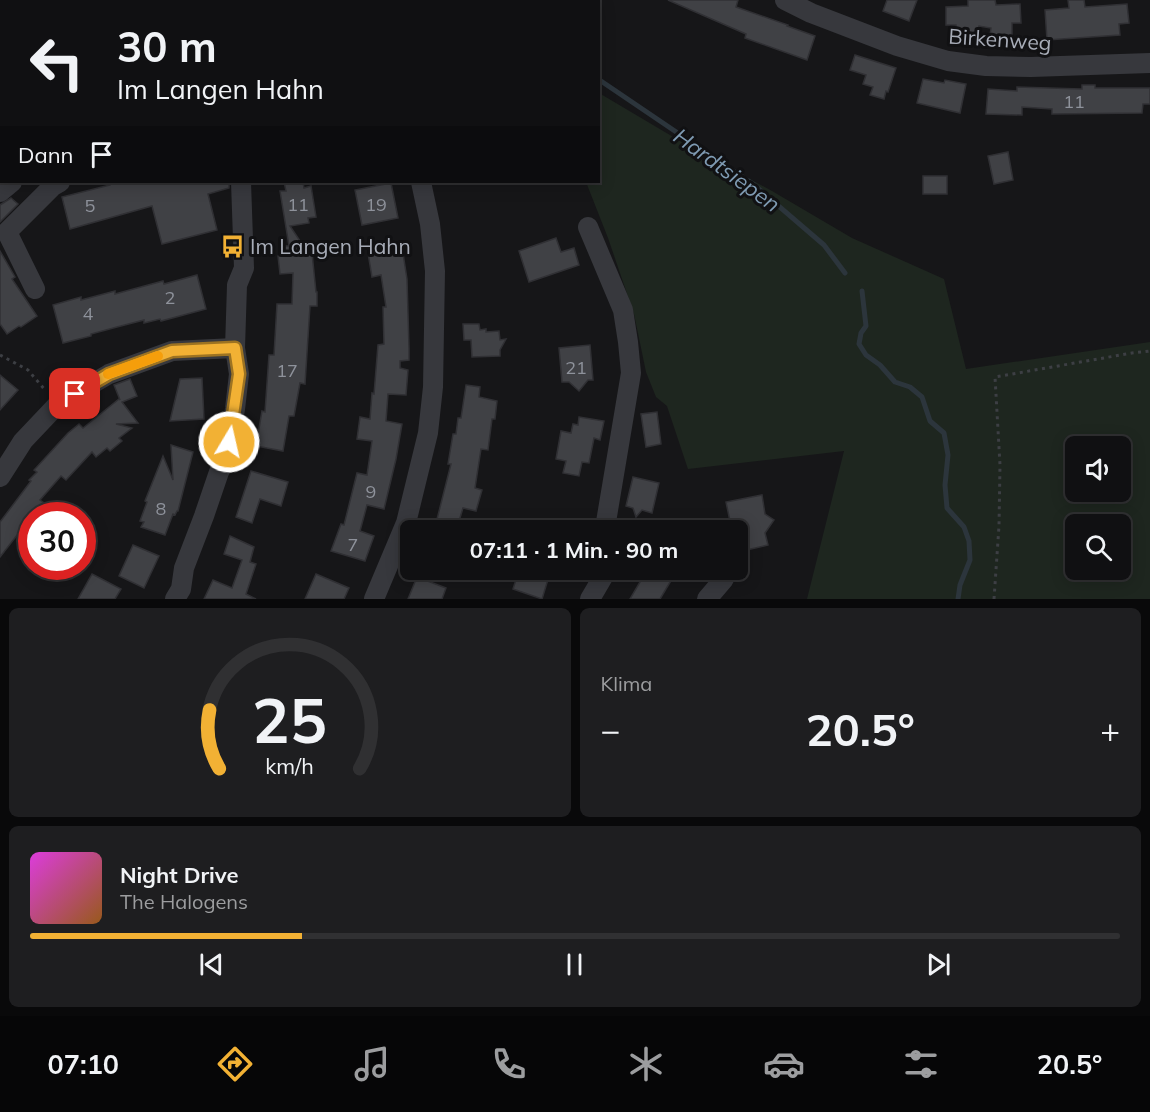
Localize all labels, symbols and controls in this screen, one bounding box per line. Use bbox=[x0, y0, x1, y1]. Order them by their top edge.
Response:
text: 30 m bbox=[117, 20, 217, 73]
street label: Birkenweg bbox=[948, 22, 1052, 56]
icon: left bbox=[18, 24, 96, 102]
text: Im Langen Hahn bbox=[117, 72, 324, 106]
house number: 11 bbox=[1063, 90, 1085, 113]
water label: Hardtsiepen bbox=[668, 122, 786, 218]
icon: arrive bbox=[85, 138, 118, 171]
text: Dann bbox=[18, 141, 73, 169]
house number: 11 bbox=[287, 193, 309, 216]
house number: 19 bbox=[365, 193, 387, 216]
house number: 5 bbox=[85, 194, 96, 217]
bus stop icon: Im Langen Hahn bbox=[219, 233, 245, 259]
place label: Im Langen Hahn bbox=[250, 233, 411, 259]
house number: 2 bbox=[165, 286, 175, 309]
house number: 4 bbox=[83, 302, 94, 325]
house number: 21 bbox=[565, 356, 587, 379]
house number: 17 bbox=[276, 359, 298, 382]
pin bbox=[49, 368, 100, 419]
icon: arrive bbox=[58, 377, 91, 410]
position arrow bbox=[197, 410, 261, 474]
map controls bbox=[1065, 436, 1131, 580]
button: sound bbox=[1065, 436, 1131, 502]
house number: 9 bbox=[366, 480, 376, 503]
house number: 8 bbox=[156, 497, 166, 520]
speed limit sign: 30 bbox=[18, 502, 96, 580]
button: search bbox=[1065, 514, 1131, 580]
house number: 7 bbox=[348, 533, 358, 556]
text: 07:11 · 1 Min. · 90 m bbox=[470, 536, 678, 564]
text: Klima bbox=[601, 671, 652, 696]
text: 25 bbox=[252, 680, 327, 759]
text: 20.5° bbox=[806, 701, 915, 757]
text: − bbox=[601, 709, 620, 750]
text: + bbox=[1100, 709, 1120, 750]
text: km/h bbox=[265, 753, 314, 780]
text: Night Drive bbox=[120, 861, 239, 889]
text: The Halogens bbox=[120, 889, 248, 914]
icon: previous bbox=[195, 948, 228, 981]
icon: pause bbox=[558, 948, 591, 981]
icon: next bbox=[922, 948, 955, 981]
icon: directions bbox=[214, 1043, 256, 1085]
icon: music bbox=[351, 1043, 393, 1085]
icon: phone bbox=[488, 1043, 530, 1085]
icon: climate bbox=[625, 1043, 667, 1085]
icon: car bbox=[763, 1043, 805, 1085]
icon: filters bbox=[900, 1043, 942, 1085]
text: 07:10 bbox=[48, 1047, 119, 1081]
text: 20.5° bbox=[1037, 1047, 1102, 1081]

